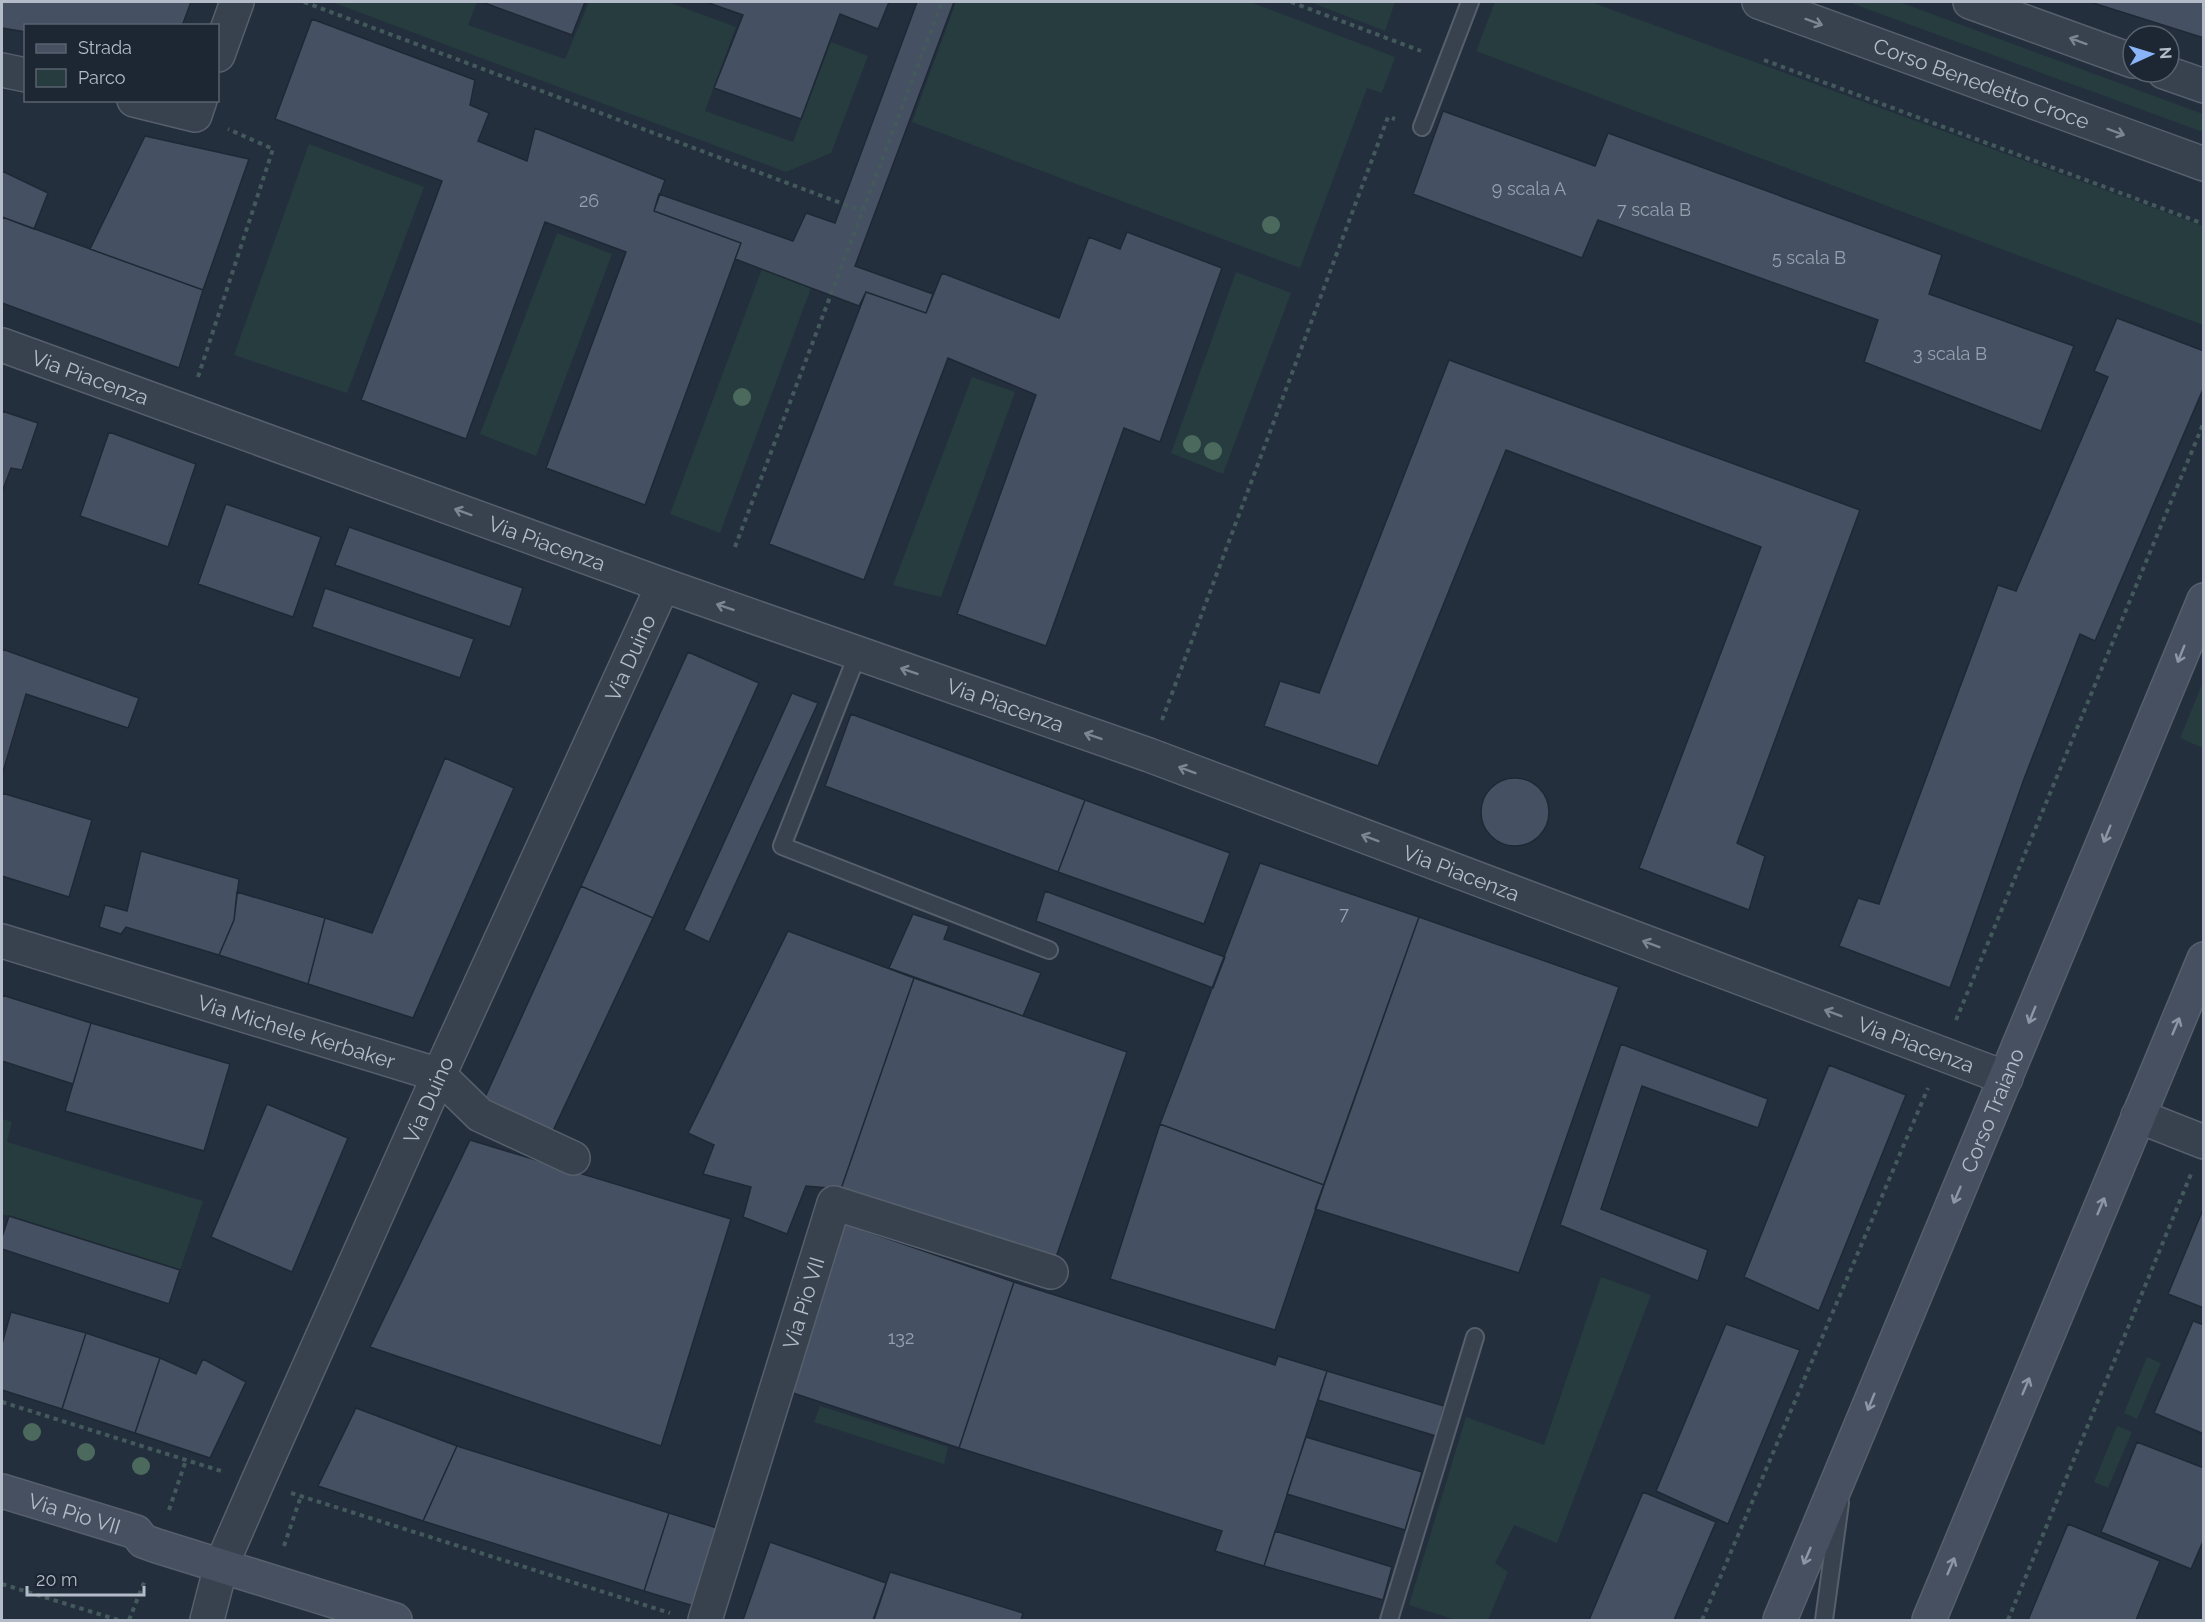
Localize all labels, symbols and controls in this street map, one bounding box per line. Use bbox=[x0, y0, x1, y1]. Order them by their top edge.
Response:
one-way arrow bbox=[1804, 17, 1823, 28]
legend bbox=[24, 24, 219, 102]
north arrow bbox=[2121, 24, 2181, 84]
street label: Corso Benedetto Croce bbox=[1870, 32, 2093, 134]
one-way arrow bbox=[2069, 34, 2088, 45]
text: Strada bbox=[78, 37, 132, 58]
text: N bbox=[2156, 46, 2175, 60]
text: Parco bbox=[78, 67, 126, 88]
one-way arrow bbox=[2106, 127, 2125, 138]
house number: 9 scala A bbox=[1492, 178, 1566, 199]
house number: 26 bbox=[579, 190, 599, 211]
house number: 7 scala B bbox=[1617, 199, 1691, 220]
house number: 5 scala B bbox=[1772, 247, 1846, 268]
house number: 3 scala B bbox=[1913, 343, 1987, 364]
street label: Via Piacenza bbox=[28, 344, 152, 410]
one-way arrow bbox=[454, 506, 473, 517]
street label: Via Piacenza bbox=[485, 510, 609, 576]
one-way arrow bbox=[716, 600, 735, 611]
street label: Via Duino bbox=[599, 610, 660, 705]
one-way arrow bbox=[2175, 645, 2186, 663]
one-way arrow bbox=[900, 665, 919, 676]
street label: Via Piacenza bbox=[943, 673, 1067, 737]
one-way arrow bbox=[1084, 729, 1103, 740]
one-way arrow bbox=[1179, 763, 1197, 774]
one-way arrow bbox=[2101, 825, 2112, 843]
one-way arrow bbox=[1361, 832, 1380, 843]
street label: Via Piacenza bbox=[1400, 839, 1523, 906]
house number: 7 bbox=[1339, 903, 1349, 924]
one-way arrow bbox=[1642, 938, 1660, 949]
street label: Via Michele Kerbaker bbox=[195, 989, 399, 1074]
one-way arrow bbox=[2026, 1005, 2037, 1023]
one-way arrow bbox=[1824, 1007, 1843, 1018]
street label: Via Piacenza bbox=[1854, 1011, 1978, 1077]
one-way arrow bbox=[2171, 1018, 2182, 1036]
street label: Corso Traiano bbox=[1955, 1044, 2029, 1176]
street label: Via Duino bbox=[398, 1052, 458, 1147]
one-way arrow bbox=[1951, 1185, 1962, 1203]
one-way arrow bbox=[2096, 1198, 2107, 1216]
street label: Via Pio VII bbox=[777, 1254, 829, 1352]
house number: 132 bbox=[888, 1327, 914, 1348]
one-way arrow bbox=[2021, 1378, 2032, 1396]
one-way arrow bbox=[1865, 1392, 1876, 1411]
street label: Via Pio VII bbox=[26, 1487, 124, 1539]
one-way arrow bbox=[1801, 1547, 1812, 1565]
one-way arrow bbox=[1946, 1558, 1957, 1576]
scale bar bbox=[27, 1559, 144, 1597]
text: 20 m bbox=[36, 1569, 78, 1590]

